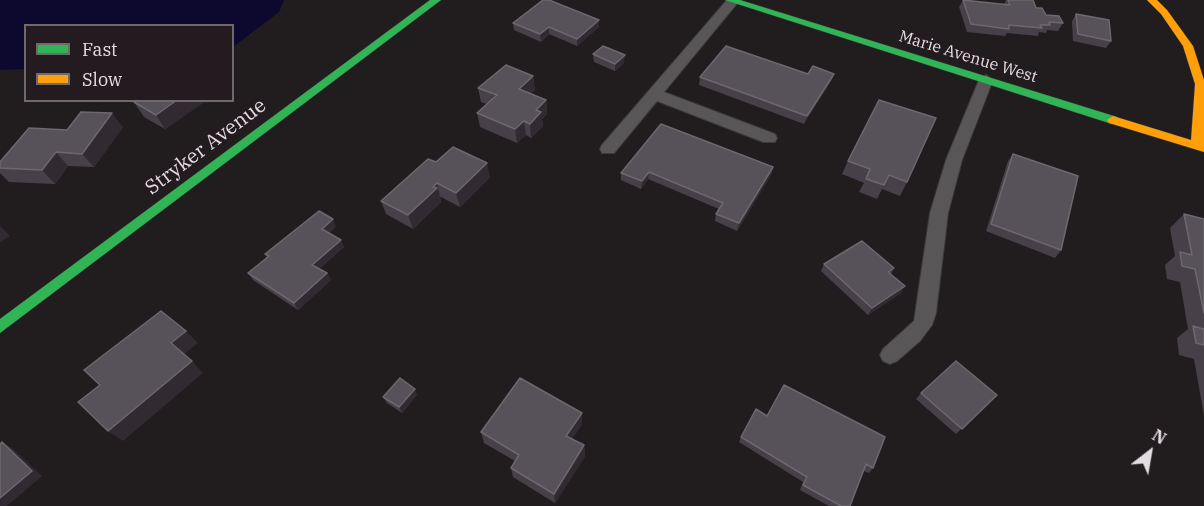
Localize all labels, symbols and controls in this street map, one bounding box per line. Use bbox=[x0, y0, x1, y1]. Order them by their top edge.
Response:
legend bbox=[24, 24, 234, 102]
street label: Marie Avenue West bbox=[896, 27, 1040, 87]
text: Fast bbox=[82, 38, 117, 61]
text: Slow bbox=[82, 68, 122, 91]
street label: Stryker Avenue bbox=[141, 94, 271, 200]
north arrow bbox=[1120, 422, 1180, 482]
text: N bbox=[1149, 425, 1170, 448]

